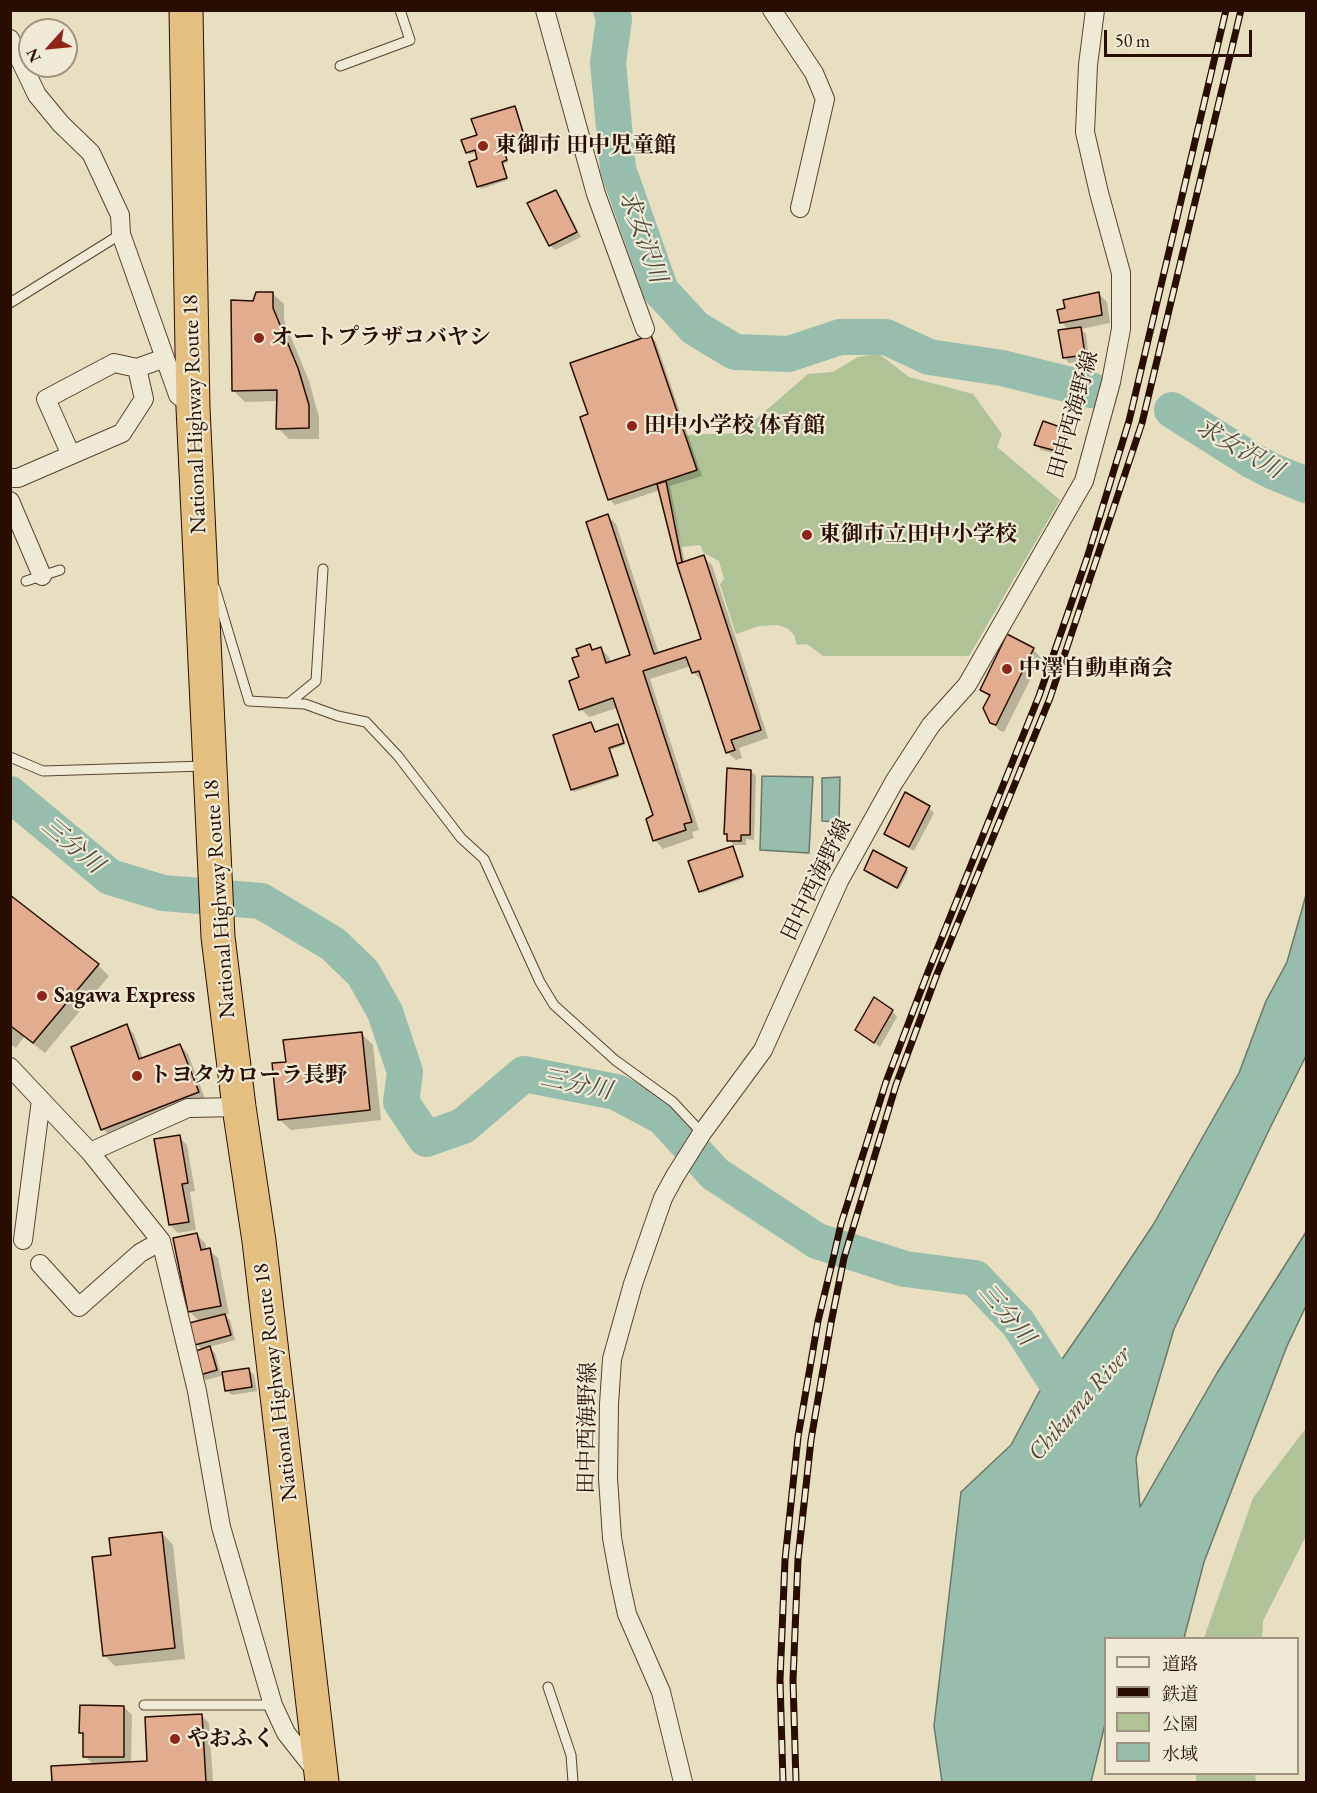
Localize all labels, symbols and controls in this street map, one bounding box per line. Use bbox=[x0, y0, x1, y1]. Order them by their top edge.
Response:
north arrow bbox=[18, 18, 78, 78]
scale bar bbox=[1107, 18, 1256, 56]
text: 50 m bbox=[1115, 29, 1150, 52]
text: N bbox=[21, 45, 46, 66]
place label: 東御市 田中児童館 bbox=[495, 133, 676, 159]
marker: 東御市 田中児童館 bbox=[476, 139, 490, 153]
water label: 求女沢川 bbox=[612, 187, 672, 287]
street label: National Highway Route 18 bbox=[178, 294, 212, 534]
place label: オートプラザコバヤシ bbox=[271, 325, 491, 351]
marker: オートプラザコバヤシ bbox=[252, 331, 266, 345]
street label: 田中西海野線 bbox=[1043, 348, 1105, 482]
place label: 田中小学校 体育館 bbox=[644, 413, 825, 439]
water label: 求女沢川 bbox=[1190, 413, 1288, 485]
marker: 田中小学校 体育館 bbox=[625, 419, 639, 433]
place label: 東御市立田中小学校 bbox=[819, 522, 1017, 548]
marker: 東御市立田中小学校 bbox=[800, 528, 814, 542]
place label: 中澤自動車商会 bbox=[1019, 656, 1173, 682]
marker: 中澤自動車商会 bbox=[1000, 662, 1014, 676]
street label: National Highway Route 18 bbox=[198, 779, 242, 1019]
water label: 三分川 bbox=[35, 812, 109, 880]
street label: 田中西海野線 bbox=[776, 815, 858, 945]
place label: Sagawa Express bbox=[54, 983, 195, 1009]
marker: Sagawa Express bbox=[35, 989, 49, 1003]
place label: トヨタカローラ長野 bbox=[149, 1063, 347, 1089]
water label: 三分川 bbox=[538, 1063, 614, 1107]
marker: トヨタカローラ長野 bbox=[130, 1069, 144, 1083]
street label: National Highway Route 18 bbox=[248, 1262, 304, 1502]
water label: 三分川 bbox=[972, 1278, 1040, 1352]
water label: Chikuma River bbox=[1022, 1341, 1138, 1467]
street label: 田中西海野線 bbox=[574, 1362, 602, 1494]
legend bbox=[1104, 1637, 1299, 1775]
text: 道路 bbox=[1162, 1652, 1198, 1675]
text: 鉄道 bbox=[1162, 1682, 1198, 1705]
text: 公園 bbox=[1162, 1712, 1198, 1735]
place label: やおふく bbox=[187, 1726, 275, 1752]
marker: やおふく bbox=[168, 1732, 182, 1746]
text: 水域 bbox=[1162, 1742, 1198, 1765]

